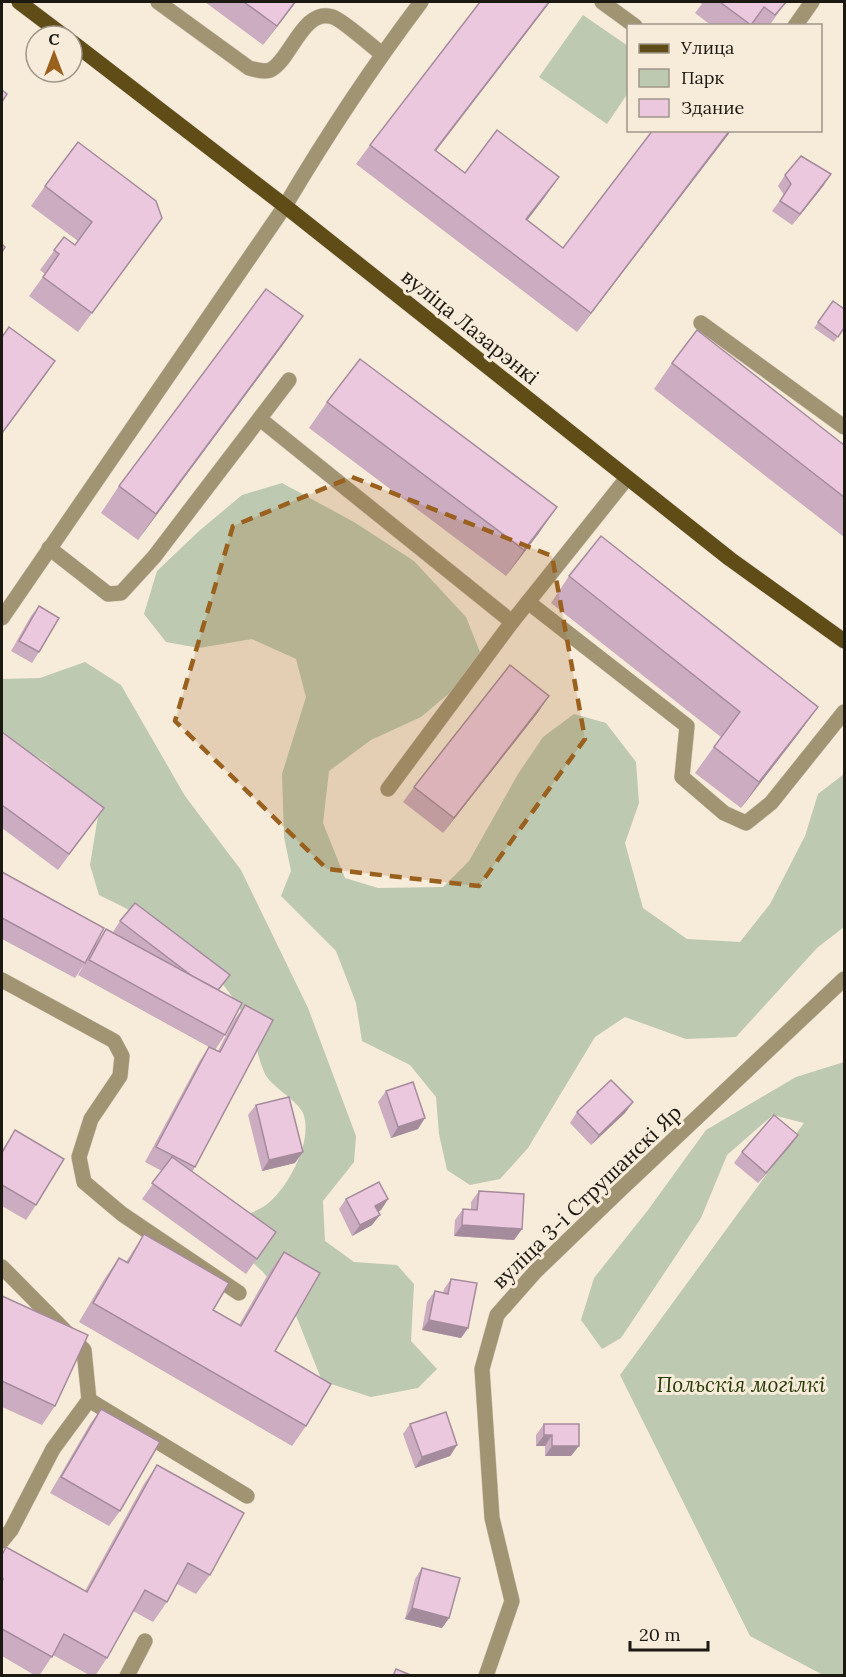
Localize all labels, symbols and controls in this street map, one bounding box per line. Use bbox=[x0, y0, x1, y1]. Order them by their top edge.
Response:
north arrow bbox=[24, 24, 84, 84]
legend bbox=[627, 24, 822, 132]
text: С bbox=[48, 29, 60, 49]
text: Улица bbox=[680, 36, 734, 59]
text: Парк bbox=[681, 66, 725, 89]
text: Здание bbox=[681, 96, 744, 119]
street label: вуліца Лазарэнкі bbox=[396, 263, 545, 390]
street label: вуліца 3-і Струшанскі Яр bbox=[486, 1099, 687, 1294]
park label: Польскія могілкі bbox=[656, 1371, 826, 1398]
scale bar bbox=[630, 1614, 708, 1652]
text: 20 m bbox=[639, 1623, 681, 1646]

